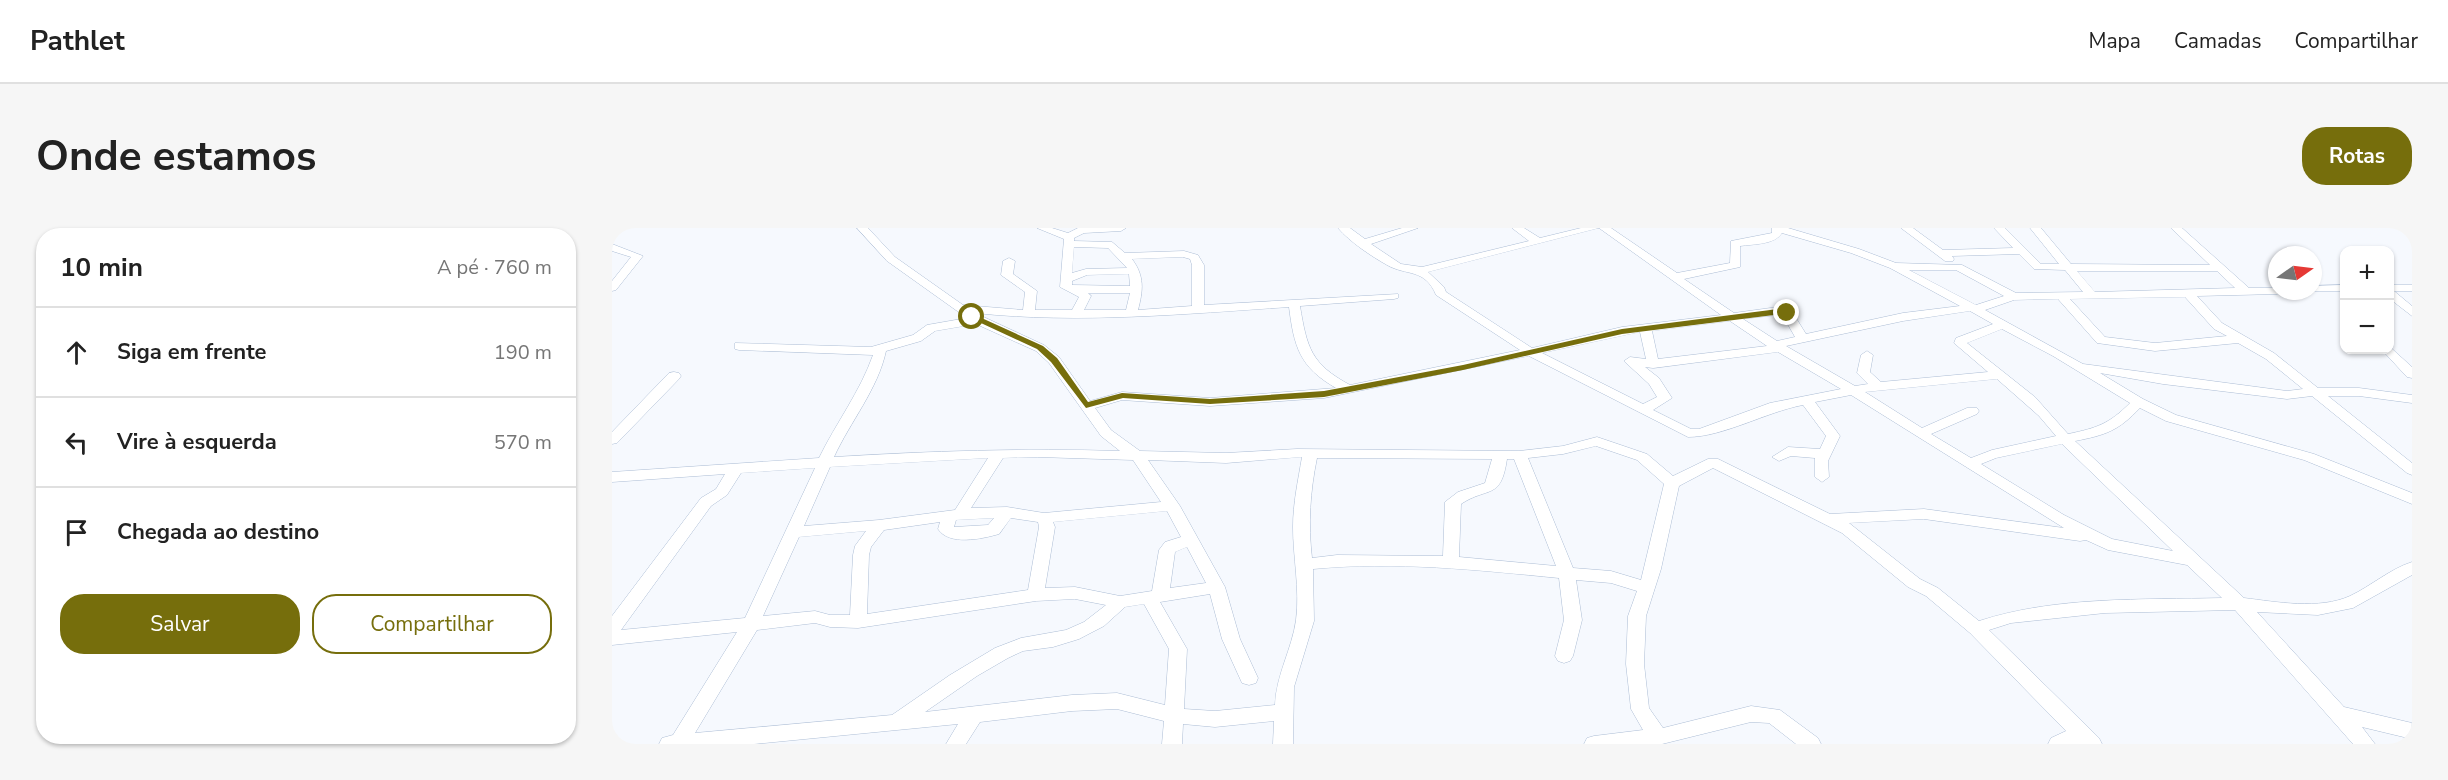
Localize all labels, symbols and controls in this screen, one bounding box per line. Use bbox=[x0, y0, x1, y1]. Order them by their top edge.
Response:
text: Pathlet bbox=[30, 22, 125, 60]
text: Mapa bbox=[2089, 27, 2141, 55]
text: Camadas bbox=[2174, 27, 2261, 55]
text: Compartilhar bbox=[2294, 27, 2418, 55]
button: Rotas bbox=[2302, 127, 2412, 185]
text: Onde estamos bbox=[36, 128, 317, 185]
north arrow bbox=[2268, 246, 2322, 300]
map controls bbox=[2340, 246, 2394, 354]
button: + bbox=[2340, 246, 2394, 300]
text: 10 min bbox=[60, 250, 143, 285]
text: A pé · 760 m bbox=[437, 254, 552, 281]
route end bbox=[1773, 299, 1799, 325]
button: − bbox=[2340, 300, 2394, 354]
route start bbox=[958, 303, 984, 329]
icon: ahead bbox=[60, 336, 93, 369]
text: Siga em frente bbox=[117, 337, 266, 367]
text: 190 m bbox=[494, 339, 552, 366]
icon: left bbox=[60, 426, 93, 459]
text: Vire à esquerda bbox=[117, 427, 277, 457]
text: 570 m bbox=[494, 429, 552, 456]
icon: arrive bbox=[60, 516, 93, 549]
text: Chegada ao destino bbox=[117, 517, 319, 547]
button: Salvar bbox=[60, 594, 300, 654]
button: Compartilhar bbox=[312, 594, 552, 654]

